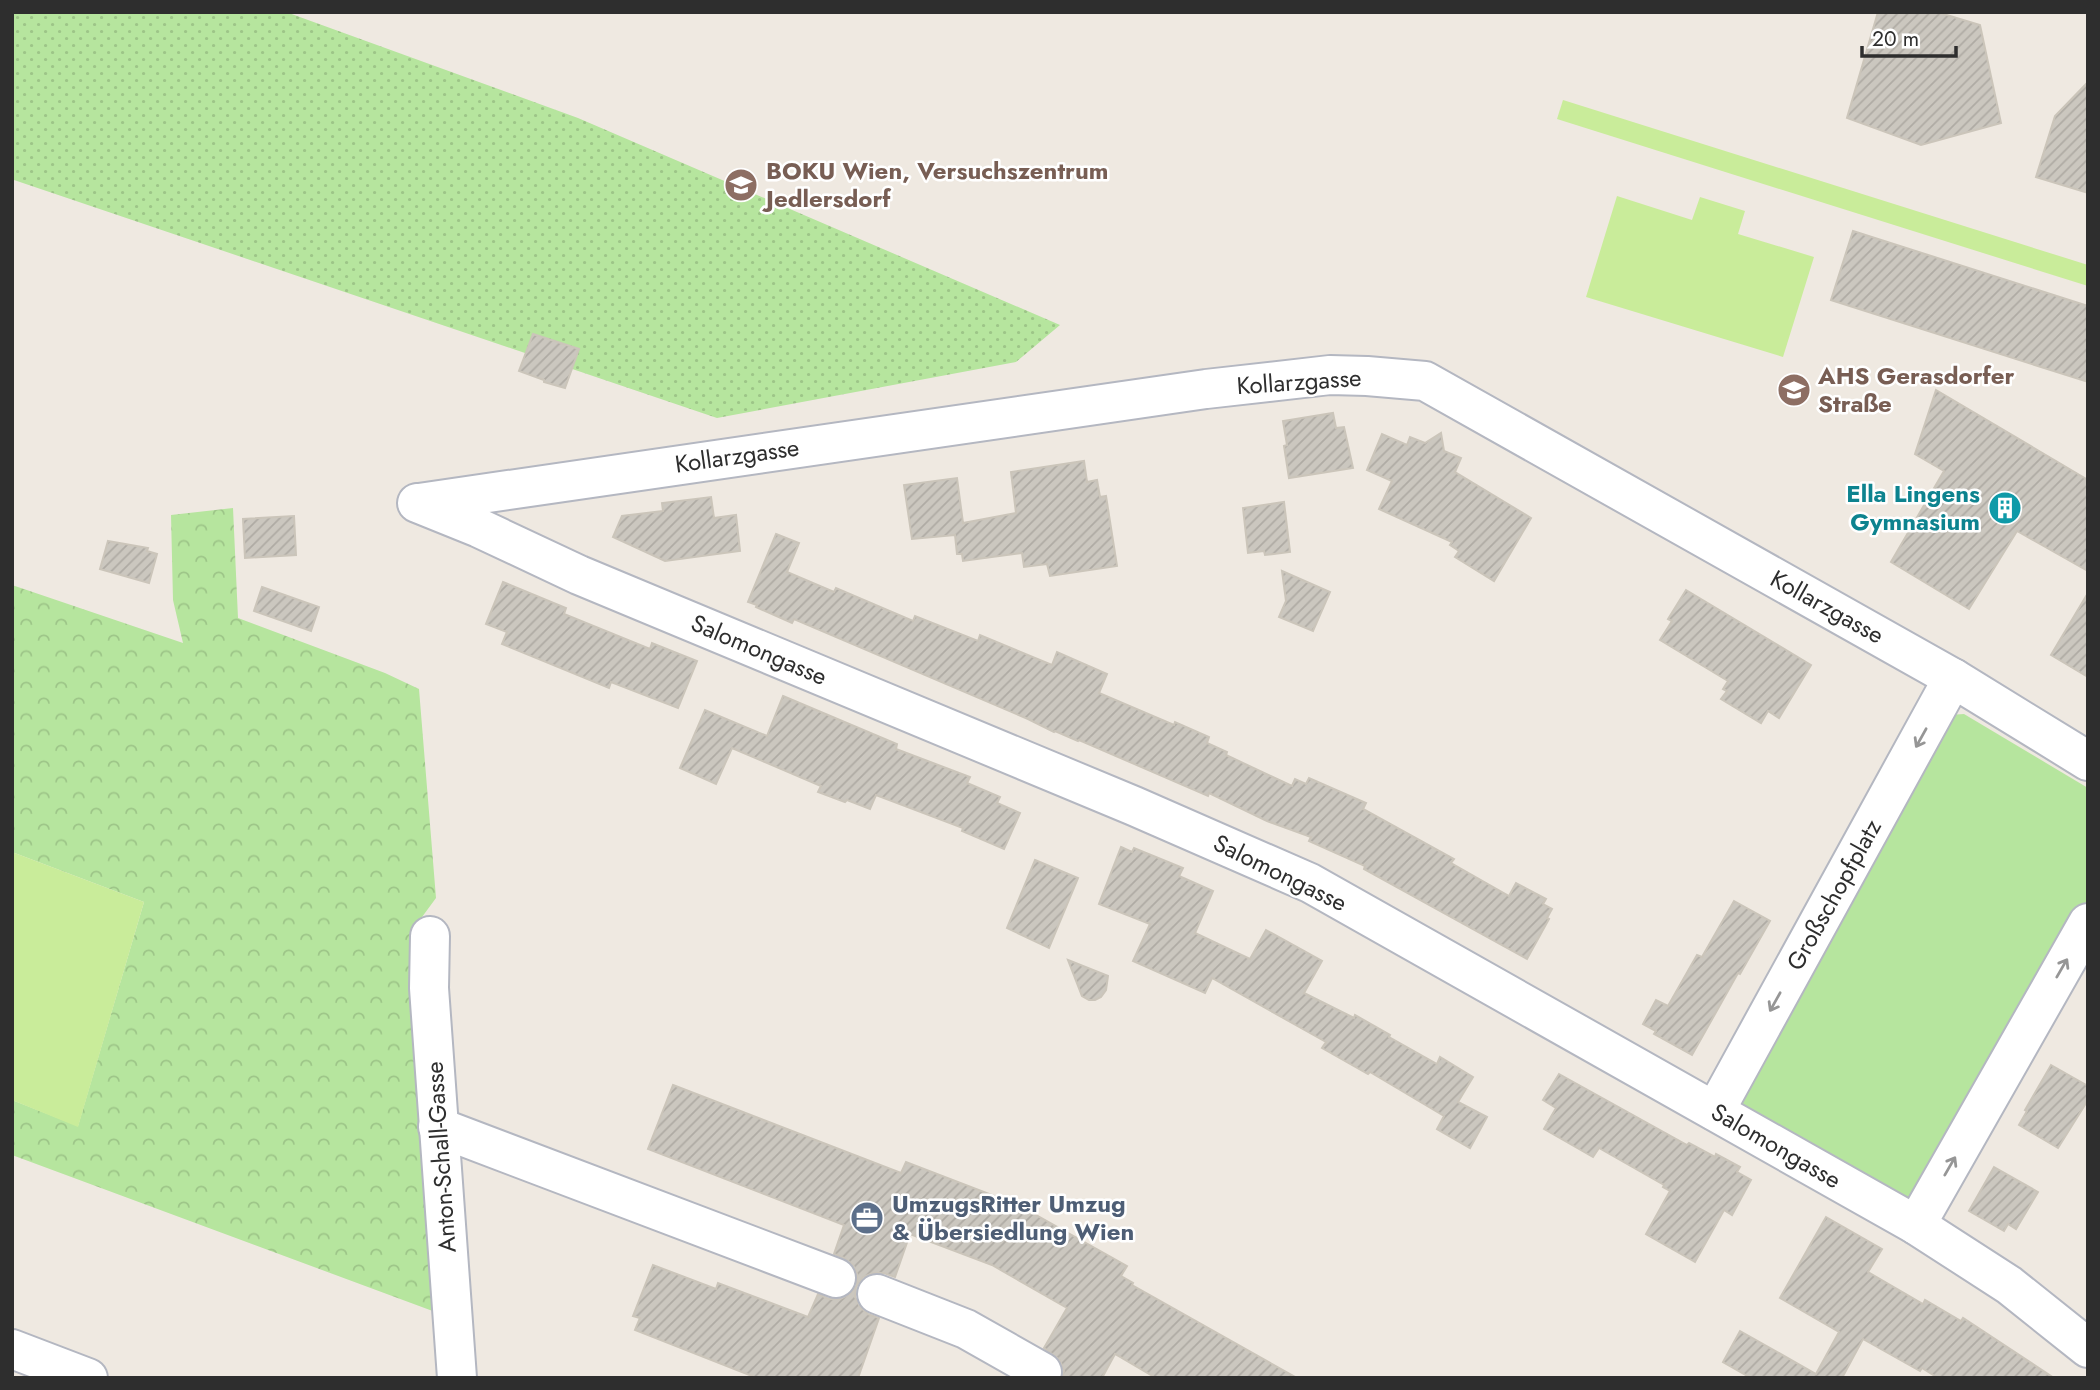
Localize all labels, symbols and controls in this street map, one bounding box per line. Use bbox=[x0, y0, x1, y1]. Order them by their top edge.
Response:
scale bar bbox=[1862, 14, 1956, 58]
text: 20 m bbox=[1872, 24, 1919, 54]
place label: BOKU Wien, Versuchszentrum Jedlersdorf bbox=[762, 153, 1108, 216]
school or university icon: BOKU Wien, Versuchszentrum Jedlersdorf bbox=[722, 166, 760, 204]
place label: AHS Gerasdorfer Straße bbox=[1817, 358, 2015, 421]
street label: Kollarzgasse bbox=[1235, 360, 1363, 403]
school or university icon: AHS Gerasdorfer Straße bbox=[1775, 371, 1813, 409]
street label: Kollarzgasse bbox=[673, 429, 801, 482]
place label: Ella Lingens Gymnasium bbox=[1846, 476, 1980, 539]
building icon: Ella Lingens Gymnasium bbox=[1986, 489, 2024, 527]
street label: Kollarzgasse bbox=[1764, 561, 1890, 652]
street label: Salomongasse bbox=[686, 605, 833, 694]
one-way arrow bbox=[1913, 727, 1927, 748]
street label: Großschopfplatz bbox=[1778, 813, 1890, 977]
street label: Salomongasse bbox=[1208, 825, 1353, 920]
one-way arrow bbox=[2056, 958, 2069, 979]
one-way arrow bbox=[1768, 991, 1782, 1011]
street label: Anton-Schall-Gasse bbox=[416, 1060, 465, 1254]
street label: Salomongasse bbox=[1705, 1094, 1848, 1197]
one-way arrow bbox=[1943, 1156, 1957, 1176]
place label: UmzugsRitter Umzug & Übersiedlung Wien bbox=[892, 1186, 1134, 1249]
office icon: UmzugsRitter Umzug & Übersiedlung Wien bbox=[848, 1199, 886, 1237]

